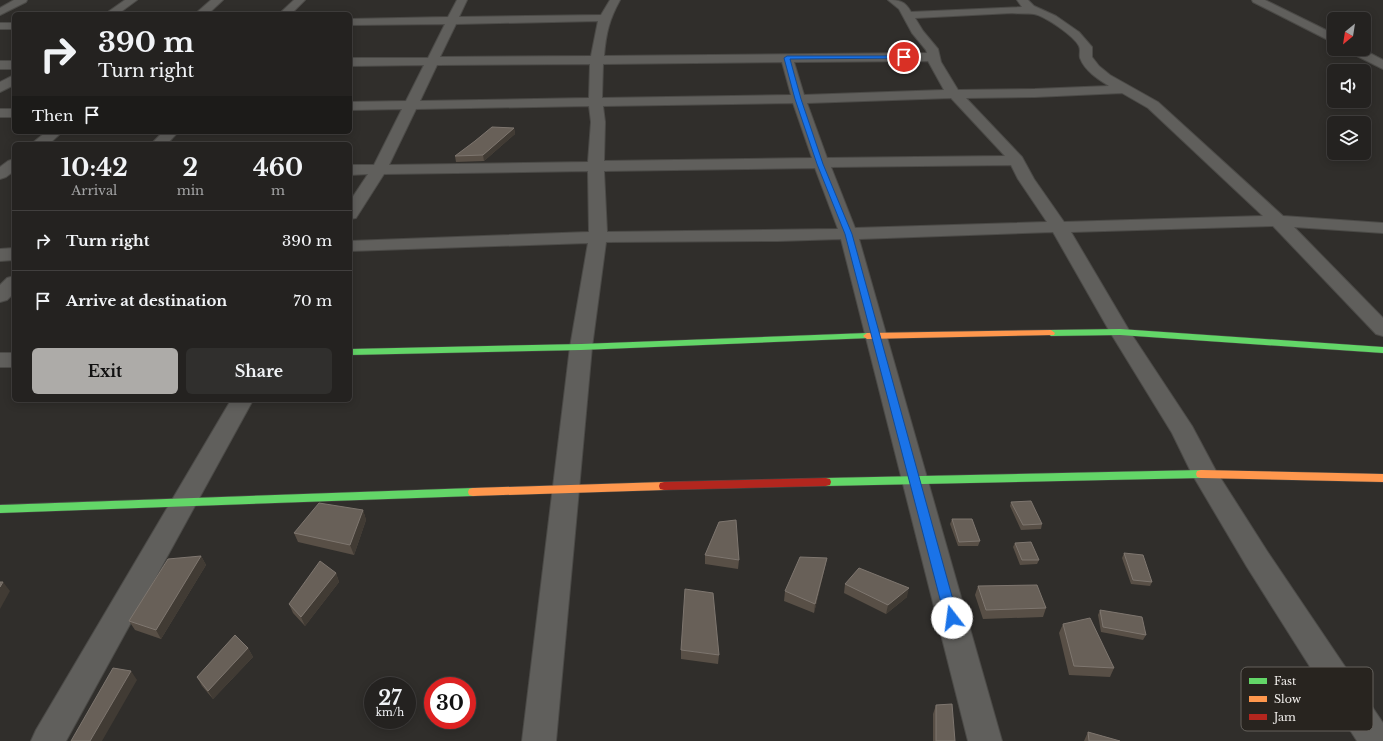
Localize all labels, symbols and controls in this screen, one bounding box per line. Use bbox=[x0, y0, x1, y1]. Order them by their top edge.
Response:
north arrow bbox=[1327, 12, 1371, 56]
map controls bbox=[1327, 12, 1371, 160]
text: 390 m bbox=[98, 25, 194, 60]
icon: right bbox=[32, 28, 84, 80]
pin bbox=[887, 40, 921, 74]
icon: arrive bbox=[893, 46, 915, 68]
text: Turn right bbox=[98, 60, 194, 82]
button: sound bbox=[1327, 64, 1371, 108]
icon: arrive bbox=[81, 104, 103, 126]
text: Then bbox=[32, 106, 73, 125]
button: layers bbox=[1327, 116, 1371, 160]
text: 10:42 bbox=[61, 153, 128, 182]
text: 2 bbox=[183, 153, 198, 182]
text: 460 bbox=[253, 153, 303, 182]
text: Arrival bbox=[71, 182, 117, 199]
text: min bbox=[177, 182, 204, 199]
text: m bbox=[271, 182, 285, 199]
icon: right bbox=[32, 230, 54, 252]
text: Turn right bbox=[66, 231, 149, 250]
text: 390 m bbox=[282, 231, 332, 250]
icon: arrive bbox=[32, 290, 54, 312]
text: Arrive at destination bbox=[66, 291, 227, 310]
text: 70 m bbox=[293, 291, 332, 310]
button: Exit bbox=[32, 348, 178, 394]
button: Share bbox=[186, 348, 332, 394]
position arrow bbox=[931, 597, 973, 639]
legend bbox=[1241, 667, 1373, 731]
text: Fast bbox=[1274, 674, 1297, 688]
speed limit sign: 30 bbox=[424, 677, 476, 729]
text: 27 bbox=[378, 686, 402, 710]
text: Slow bbox=[1274, 692, 1302, 706]
text: km/h bbox=[376, 706, 404, 719]
text: Jam bbox=[1272, 710, 1296, 724]

